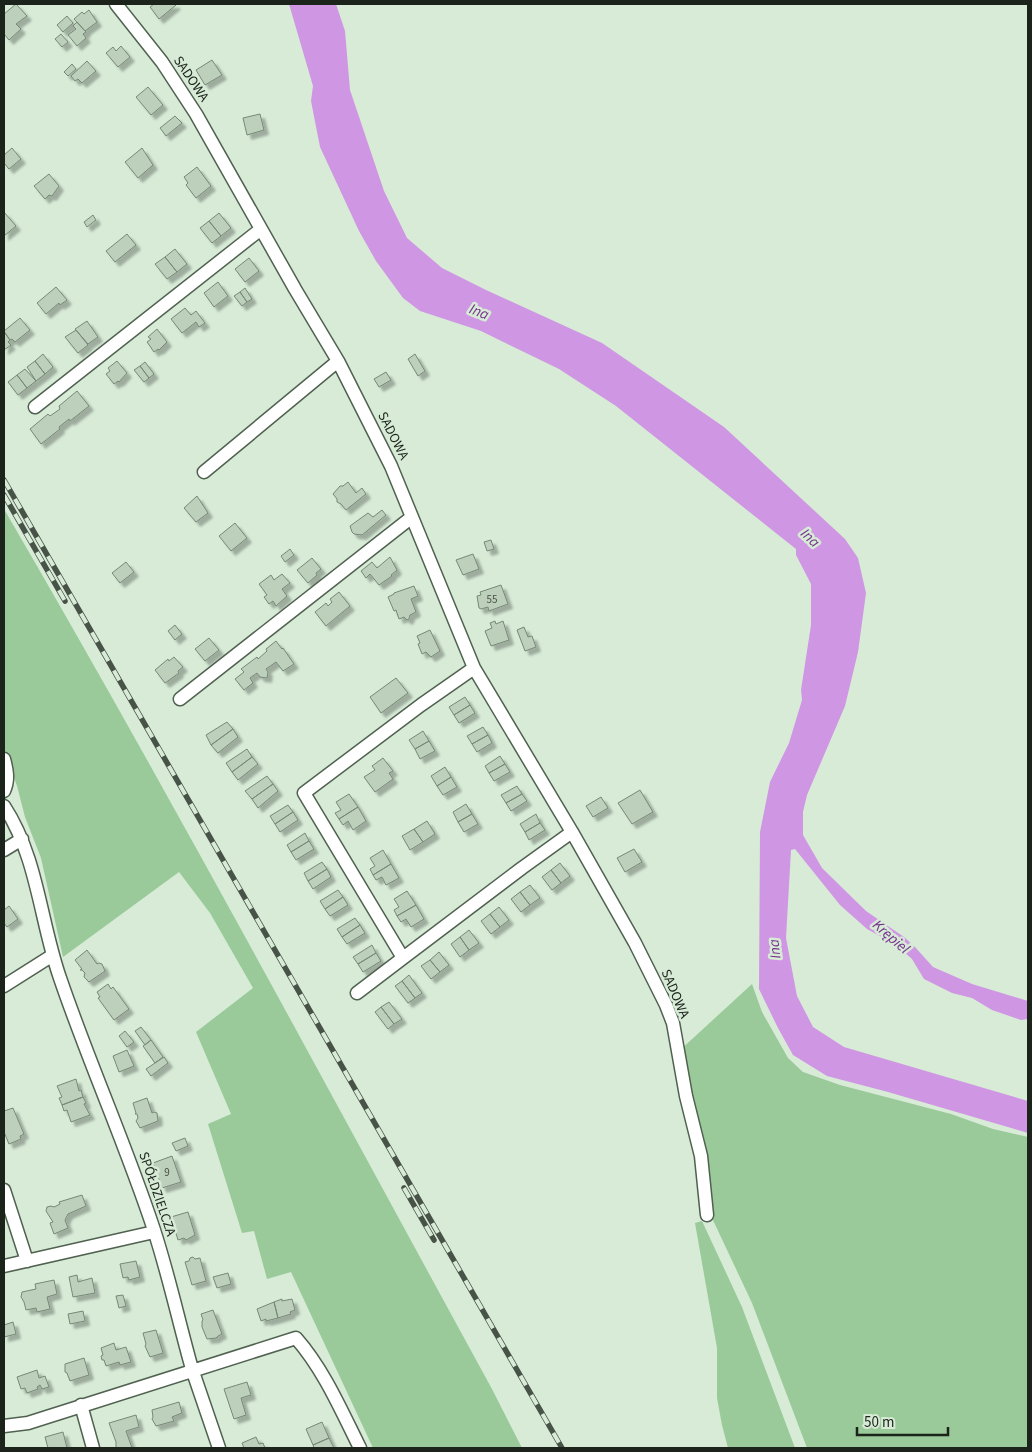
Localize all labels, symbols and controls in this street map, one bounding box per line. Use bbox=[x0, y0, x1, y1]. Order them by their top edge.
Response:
street label: SADOWA bbox=[168, 52, 214, 106]
water label: Ina bbox=[466, 299, 492, 325]
street label: SADOWA bbox=[372, 409, 414, 464]
water label: Ina bbox=[796, 524, 824, 552]
house number: 55 bbox=[487, 592, 497, 607]
water label: Krępiel bbox=[868, 915, 914, 959]
water label: Ina bbox=[764, 938, 786, 960]
street label: SADOWA bbox=[656, 966, 694, 1022]
street label: SPÓŁDZIELCZA bbox=[133, 1149, 181, 1239]
house number: 9 bbox=[164, 1165, 170, 1180]
scale bar bbox=[857, 1404, 948, 1436]
text: 50 m bbox=[864, 1412, 894, 1433]

